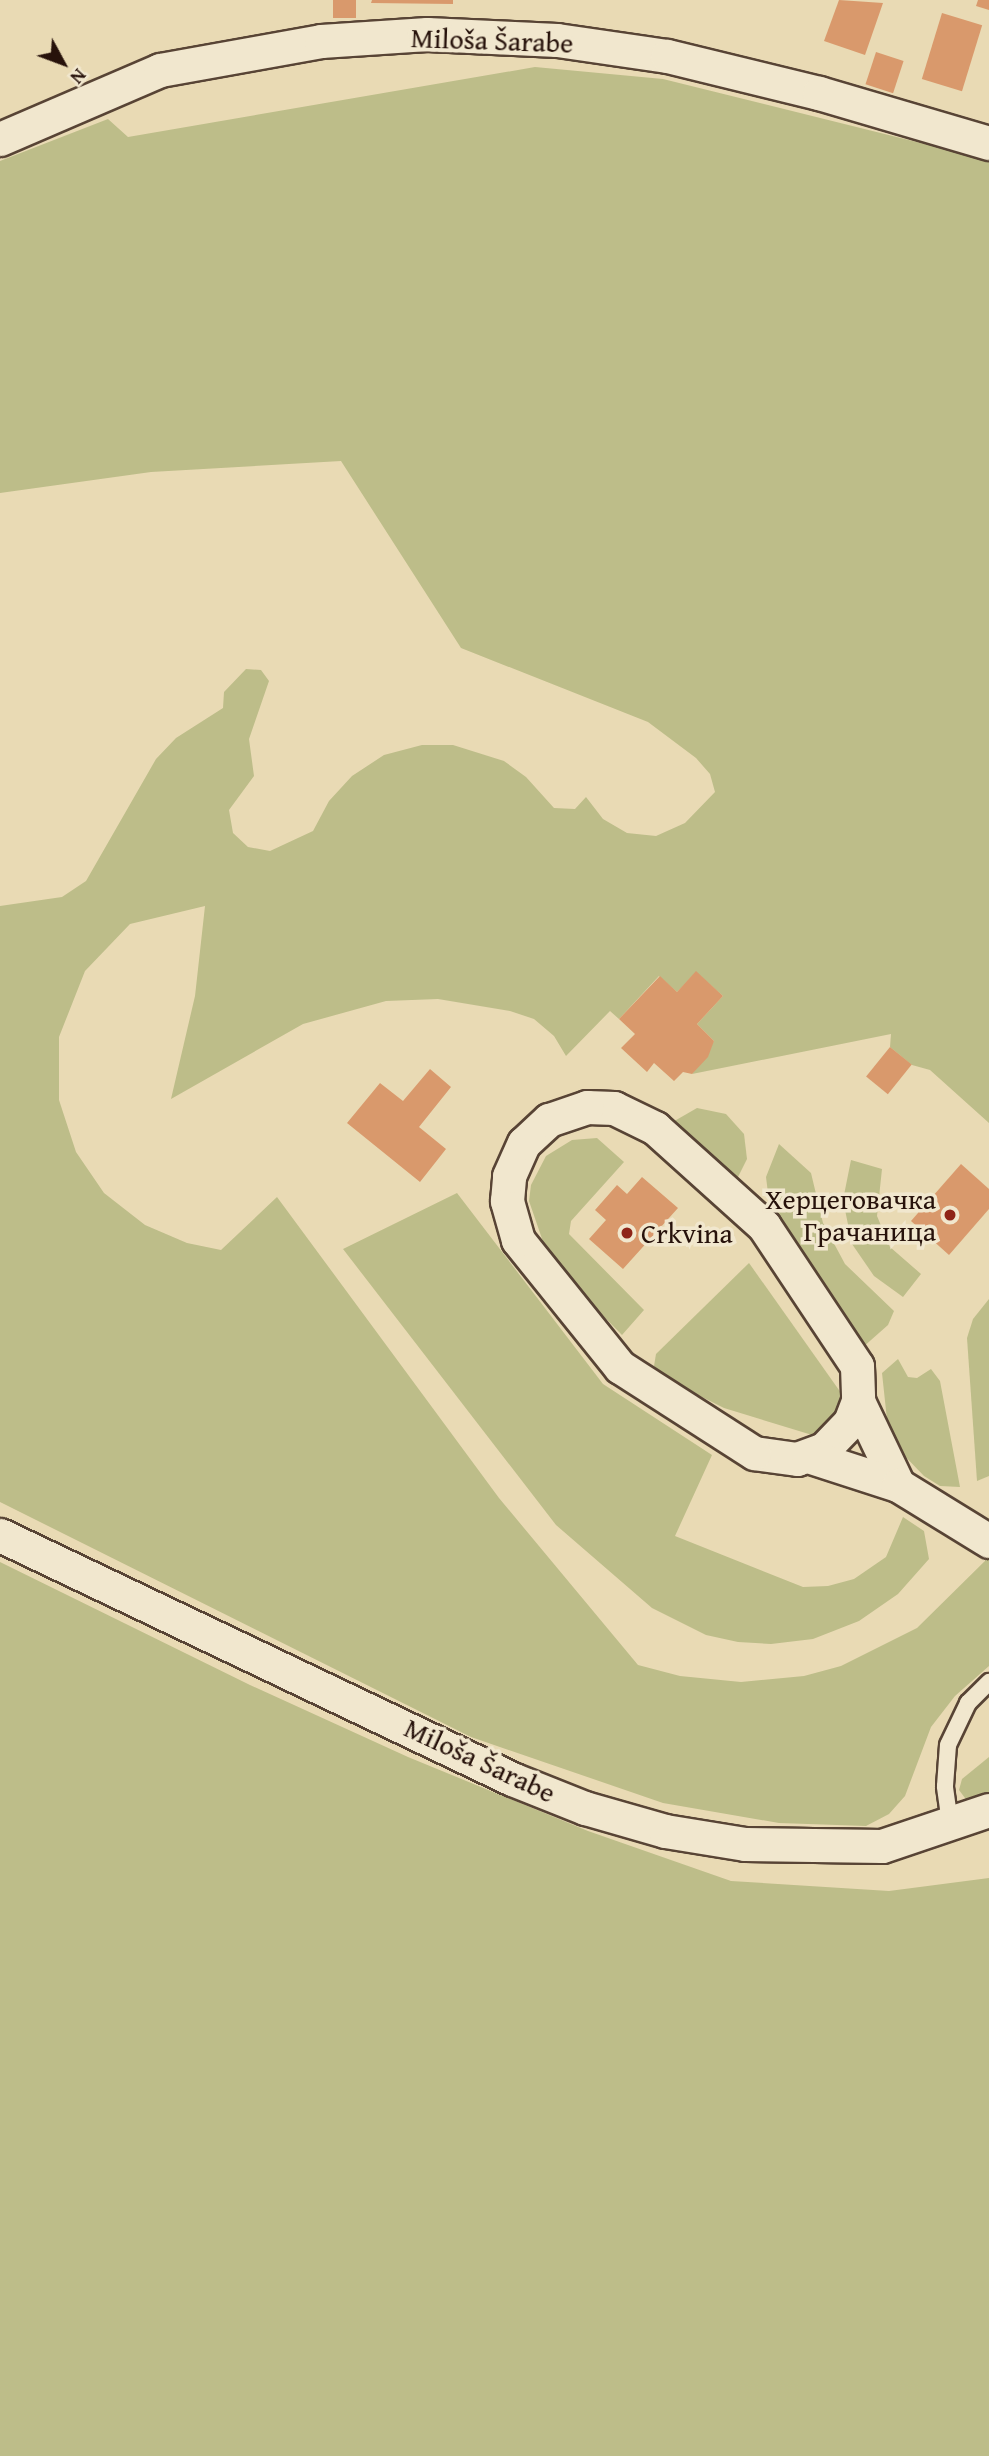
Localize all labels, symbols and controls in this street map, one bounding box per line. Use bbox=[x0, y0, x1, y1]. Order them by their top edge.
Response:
street label: Miloša Šarabe bbox=[410, 20, 574, 60]
north arrow bbox=[28, 28, 98, 98]
text: N bbox=[64, 63, 94, 91]
place label: Херцеговачка Грачаница bbox=[765, 1182, 936, 1248]
marker: Херцеговачка Грачаница bbox=[942, 1207, 958, 1223]
place label: Crkvina bbox=[641, 1216, 733, 1250]
marker: Crkvina bbox=[619, 1225, 635, 1241]
street label: Miloša Šarabe bbox=[399, 1710, 561, 1810]

